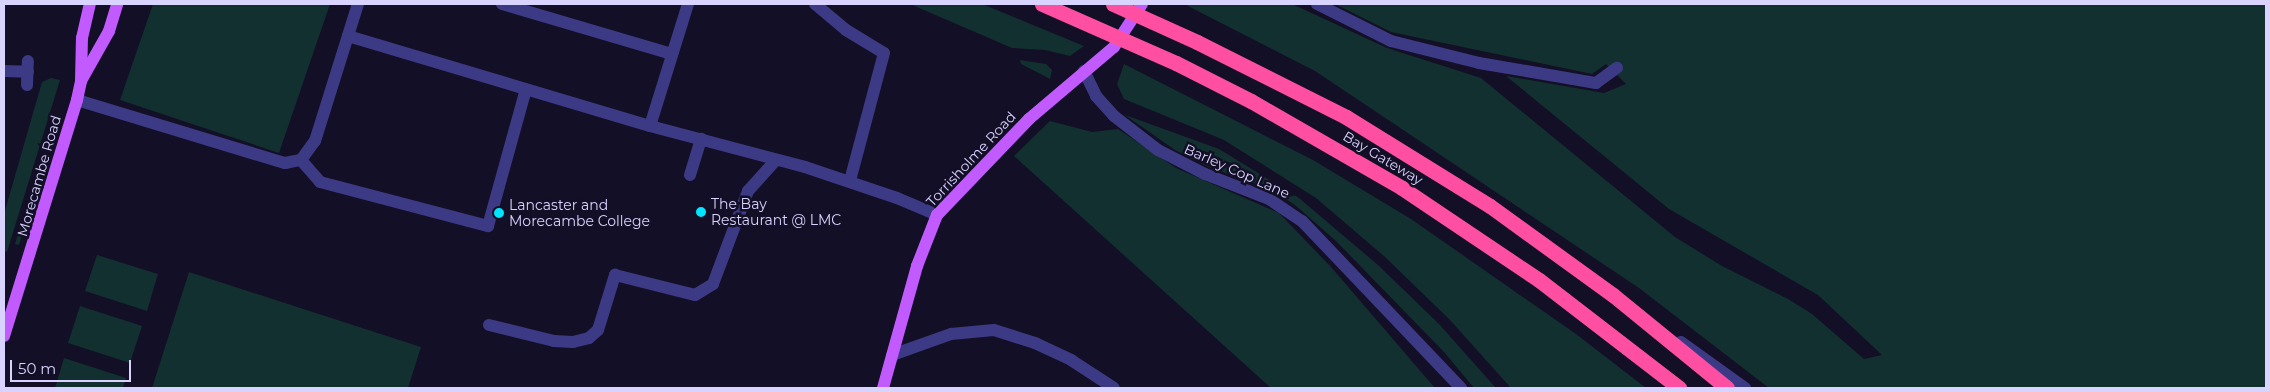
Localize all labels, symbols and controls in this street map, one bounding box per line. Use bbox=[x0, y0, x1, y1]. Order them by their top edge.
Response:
street label: Torrisholme Road bbox=[923, 108, 1019, 210]
street label: Morecambe Road bbox=[14, 113, 64, 239]
street label: Bay Gateway bbox=[1340, 128, 1426, 188]
street label: Barley Cop Lane bbox=[1182, 140, 1292, 202]
place label: The Bay Restaurant @ LMC bbox=[711, 196, 841, 228]
place label: Lancaster and Morecambe College bbox=[509, 197, 650, 230]
marker: The Bay Restaurant @ LMC bbox=[695, 206, 707, 218]
marker: Lancaster and Morecambe College bbox=[493, 207, 505, 219]
scale bar bbox=[12, 350, 134, 382]
text: 50 m bbox=[18, 359, 56, 378]

